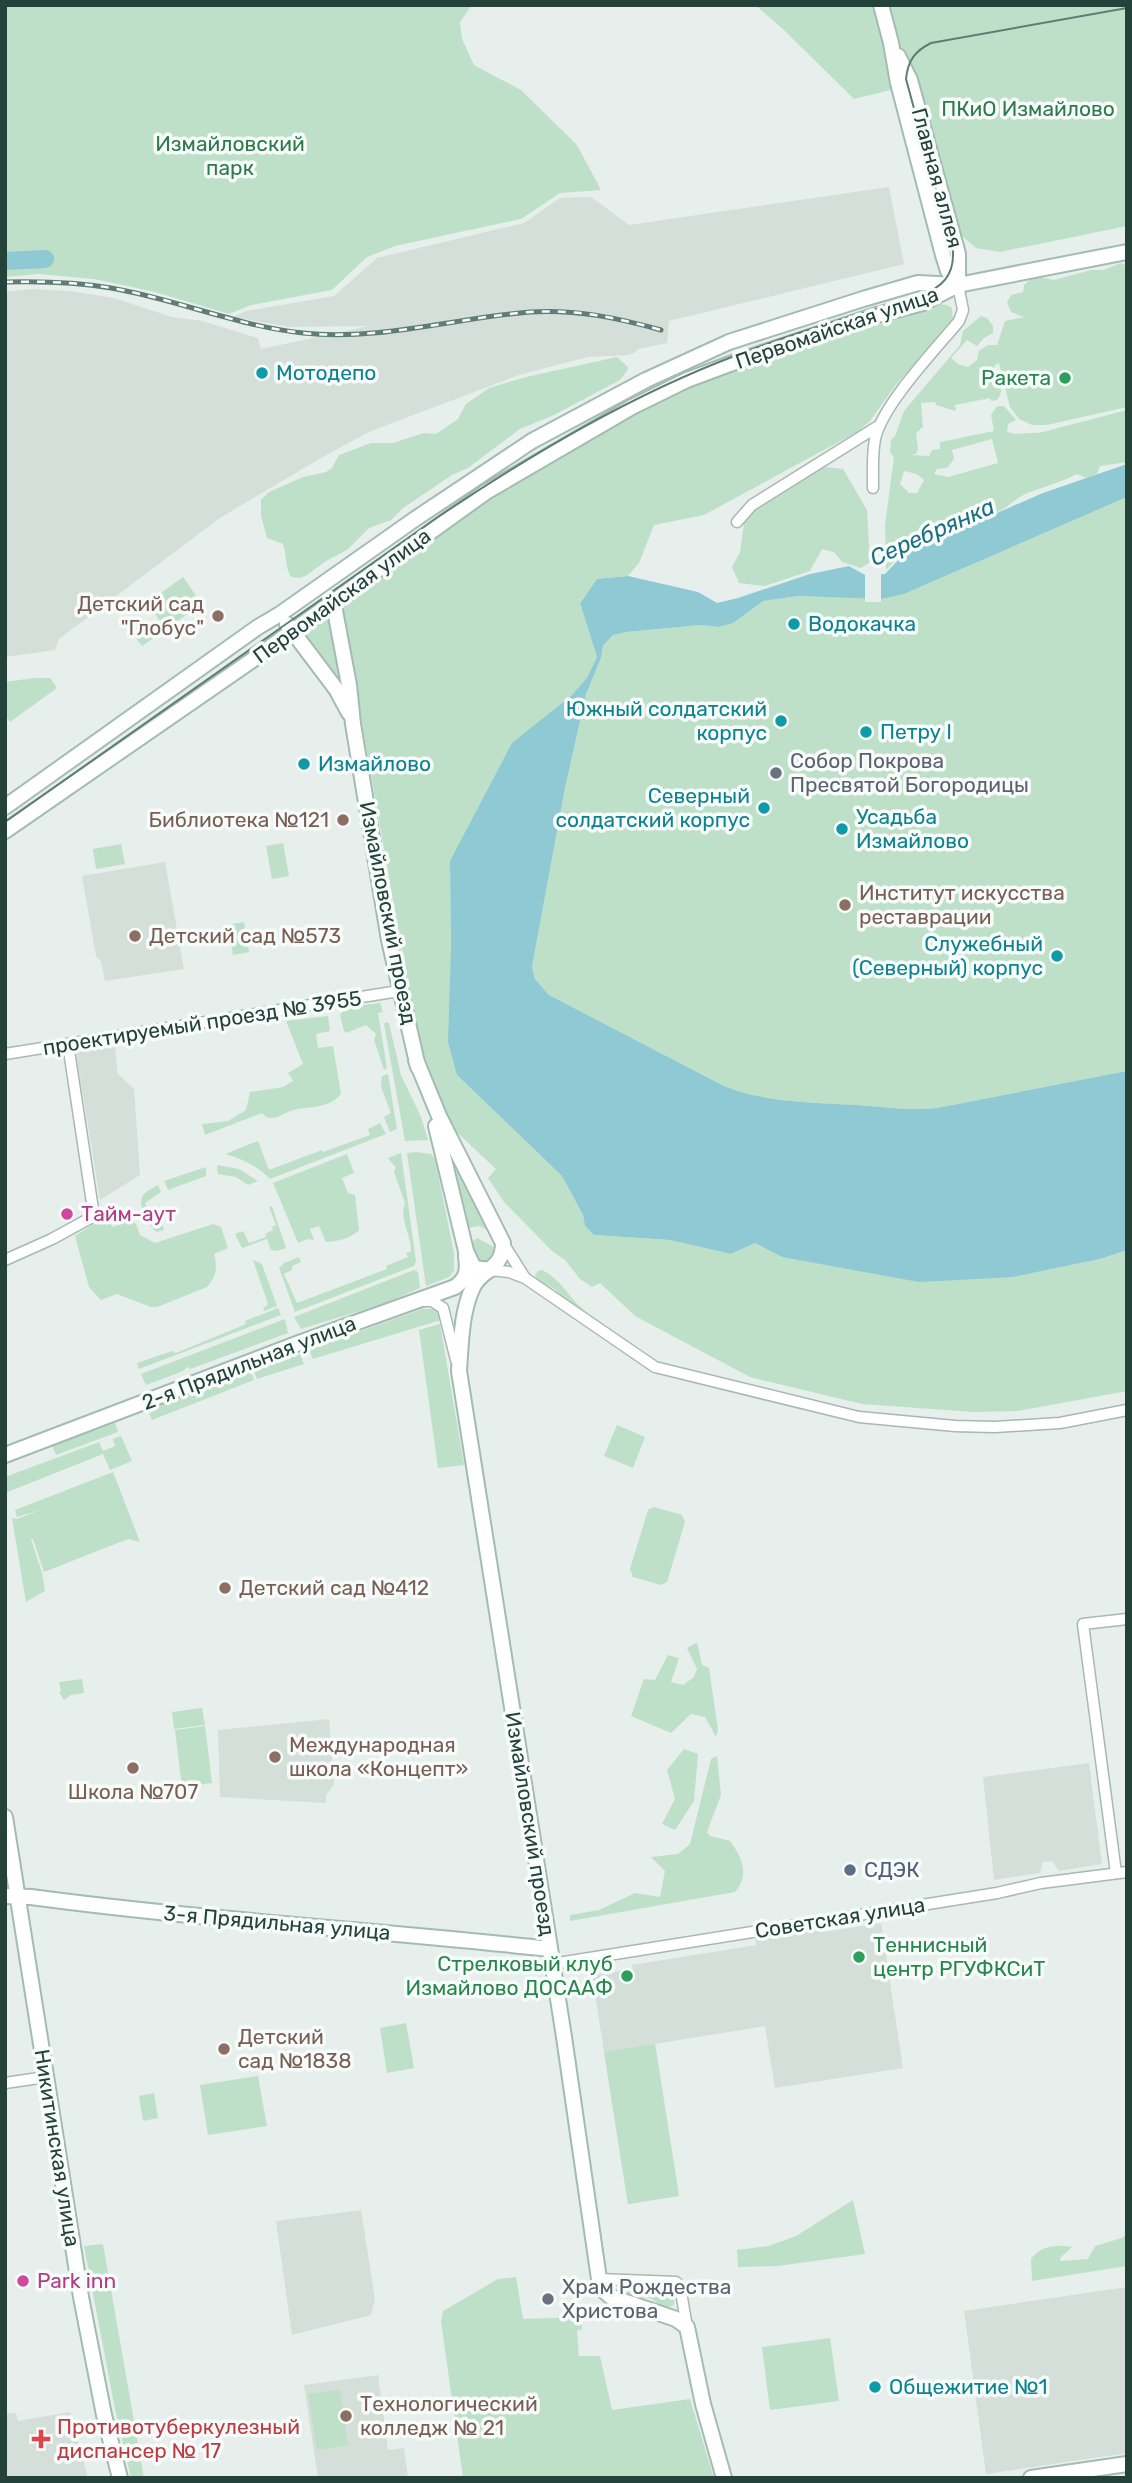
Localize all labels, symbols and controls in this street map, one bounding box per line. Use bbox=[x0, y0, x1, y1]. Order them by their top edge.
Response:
park label: ПКиО Измайлово bbox=[941, 96, 1115, 121]
street label: Главная аллея bbox=[907, 105, 968, 251]
park label: Измайловский парк bbox=[155, 131, 305, 180]
street label: Первомайская улица bbox=[732, 281, 942, 374]
place label: Мотодепо bbox=[276, 360, 376, 385]
marker: Мотодепо bbox=[254, 365, 270, 381]
place label: Ракета bbox=[981, 365, 1051, 390]
marker: Ракета bbox=[1057, 370, 1073, 386]
water label: Серебрянка bbox=[865, 492, 999, 572]
street label: Первомайская улица bbox=[248, 523, 435, 668]
place label: Детский сад "Глобус" bbox=[77, 591, 204, 640]
marker: Детский сад "Глобус" bbox=[210, 608, 226, 624]
place label: Водокачка bbox=[808, 611, 916, 636]
marker: Водокачка bbox=[786, 616, 802, 632]
place label: Южный солдатский корпус bbox=[566, 696, 767, 745]
marker: Южный солдатский корпус bbox=[773, 713, 789, 729]
place label: Петру I bbox=[880, 719, 952, 744]
marker: Петру I bbox=[858, 724, 874, 740]
place label: Собор Покрова Пресвятой Богородицы bbox=[790, 748, 1029, 797]
place label: Измайлово bbox=[318, 751, 431, 776]
marker: Измайлово bbox=[296, 756, 312, 772]
marker: Собор Покрова Пресвятой Богородицы bbox=[768, 765, 784, 781]
place label: Северный солдатский корпус bbox=[555, 783, 750, 832]
street label: Измайловский проезд bbox=[355, 799, 422, 1027]
marker: Северный солдатский корпус bbox=[756, 800, 772, 816]
place label: Усадьба Измайлово bbox=[856, 804, 969, 853]
place label: Библиотека №121 bbox=[148, 807, 329, 832]
marker: Библиотека №121 bbox=[335, 812, 351, 828]
marker: Усадьба Измайлово bbox=[834, 821, 850, 837]
place label: Институт искусства реставрации bbox=[859, 880, 1065, 929]
marker: Институт искусства реставрации bbox=[837, 897, 853, 913]
place label: Детский сад №573 bbox=[149, 923, 341, 948]
marker: Детский сад №573 bbox=[127, 928, 143, 944]
place label: Служебный (Северный) корпус bbox=[852, 931, 1043, 980]
marker: Служебный (Северный) корпус bbox=[1049, 948, 1065, 964]
street label: проектируемый проезд № 3955 bbox=[41, 985, 363, 1060]
place label: Тайм-аут bbox=[81, 1201, 176, 1226]
marker: Тайм-аут bbox=[59, 1206, 75, 1222]
street label: 2-я Прядильная улица bbox=[138, 1310, 359, 1415]
place label: Детский сад №412 bbox=[239, 1575, 429, 1600]
marker: Детский сад №412 bbox=[217, 1580, 233, 1596]
street label: Измайловский проезд bbox=[500, 1710, 561, 1938]
place label: Международная школа «Концепт» bbox=[289, 1732, 468, 1781]
marker: Международная школа «Концепт» bbox=[267, 1749, 283, 1765]
marker: Школа №707 bbox=[125, 1760, 141, 1776]
place label: Школа №707 bbox=[68, 1779, 198, 1804]
place label: СДЭК bbox=[864, 1857, 920, 1882]
marker: СДЭК bbox=[842, 1862, 858, 1878]
street label: Советская улица bbox=[753, 1892, 927, 1943]
street label: 3-я Прядильная улица bbox=[162, 1900, 392, 1945]
place label: Теннисный центр РГУФКСиТ bbox=[873, 1932, 1045, 1981]
marker: Теннисный центр РГУФКСиТ bbox=[851, 1949, 867, 1965]
place label: Стрелковый клуб Измайлово ДОСААФ bbox=[406, 1951, 613, 2000]
marker: Стрелковый клуб Измайлово ДОСААФ bbox=[619, 1968, 635, 1984]
place label: Детский сад №1838 bbox=[238, 2024, 352, 2073]
marker: Детский сад №1838 bbox=[216, 2041, 232, 2057]
street label: Никитинская улица bbox=[30, 2047, 85, 2248]
place label: Park inn bbox=[37, 2268, 116, 2293]
marker: Park inn bbox=[15, 2273, 31, 2289]
place label: Храм Рождества Христова bbox=[562, 2274, 731, 2323]
marker: Храм Рождества Христова bbox=[540, 2291, 556, 2307]
place label: Общежитие №1 bbox=[889, 2374, 1048, 2399]
marker: Общежитие №1 bbox=[867, 2379, 883, 2395]
place label: Технологический колледж № 21 bbox=[360, 2391, 538, 2440]
marker: Технологический колледж № 21 bbox=[338, 2408, 354, 2424]
place label: Противотуберкулезный диспансер № 17 bbox=[57, 2414, 300, 2463]
marker: Противотуберкулезный диспансер № 17 bbox=[31, 2429, 51, 2449]

